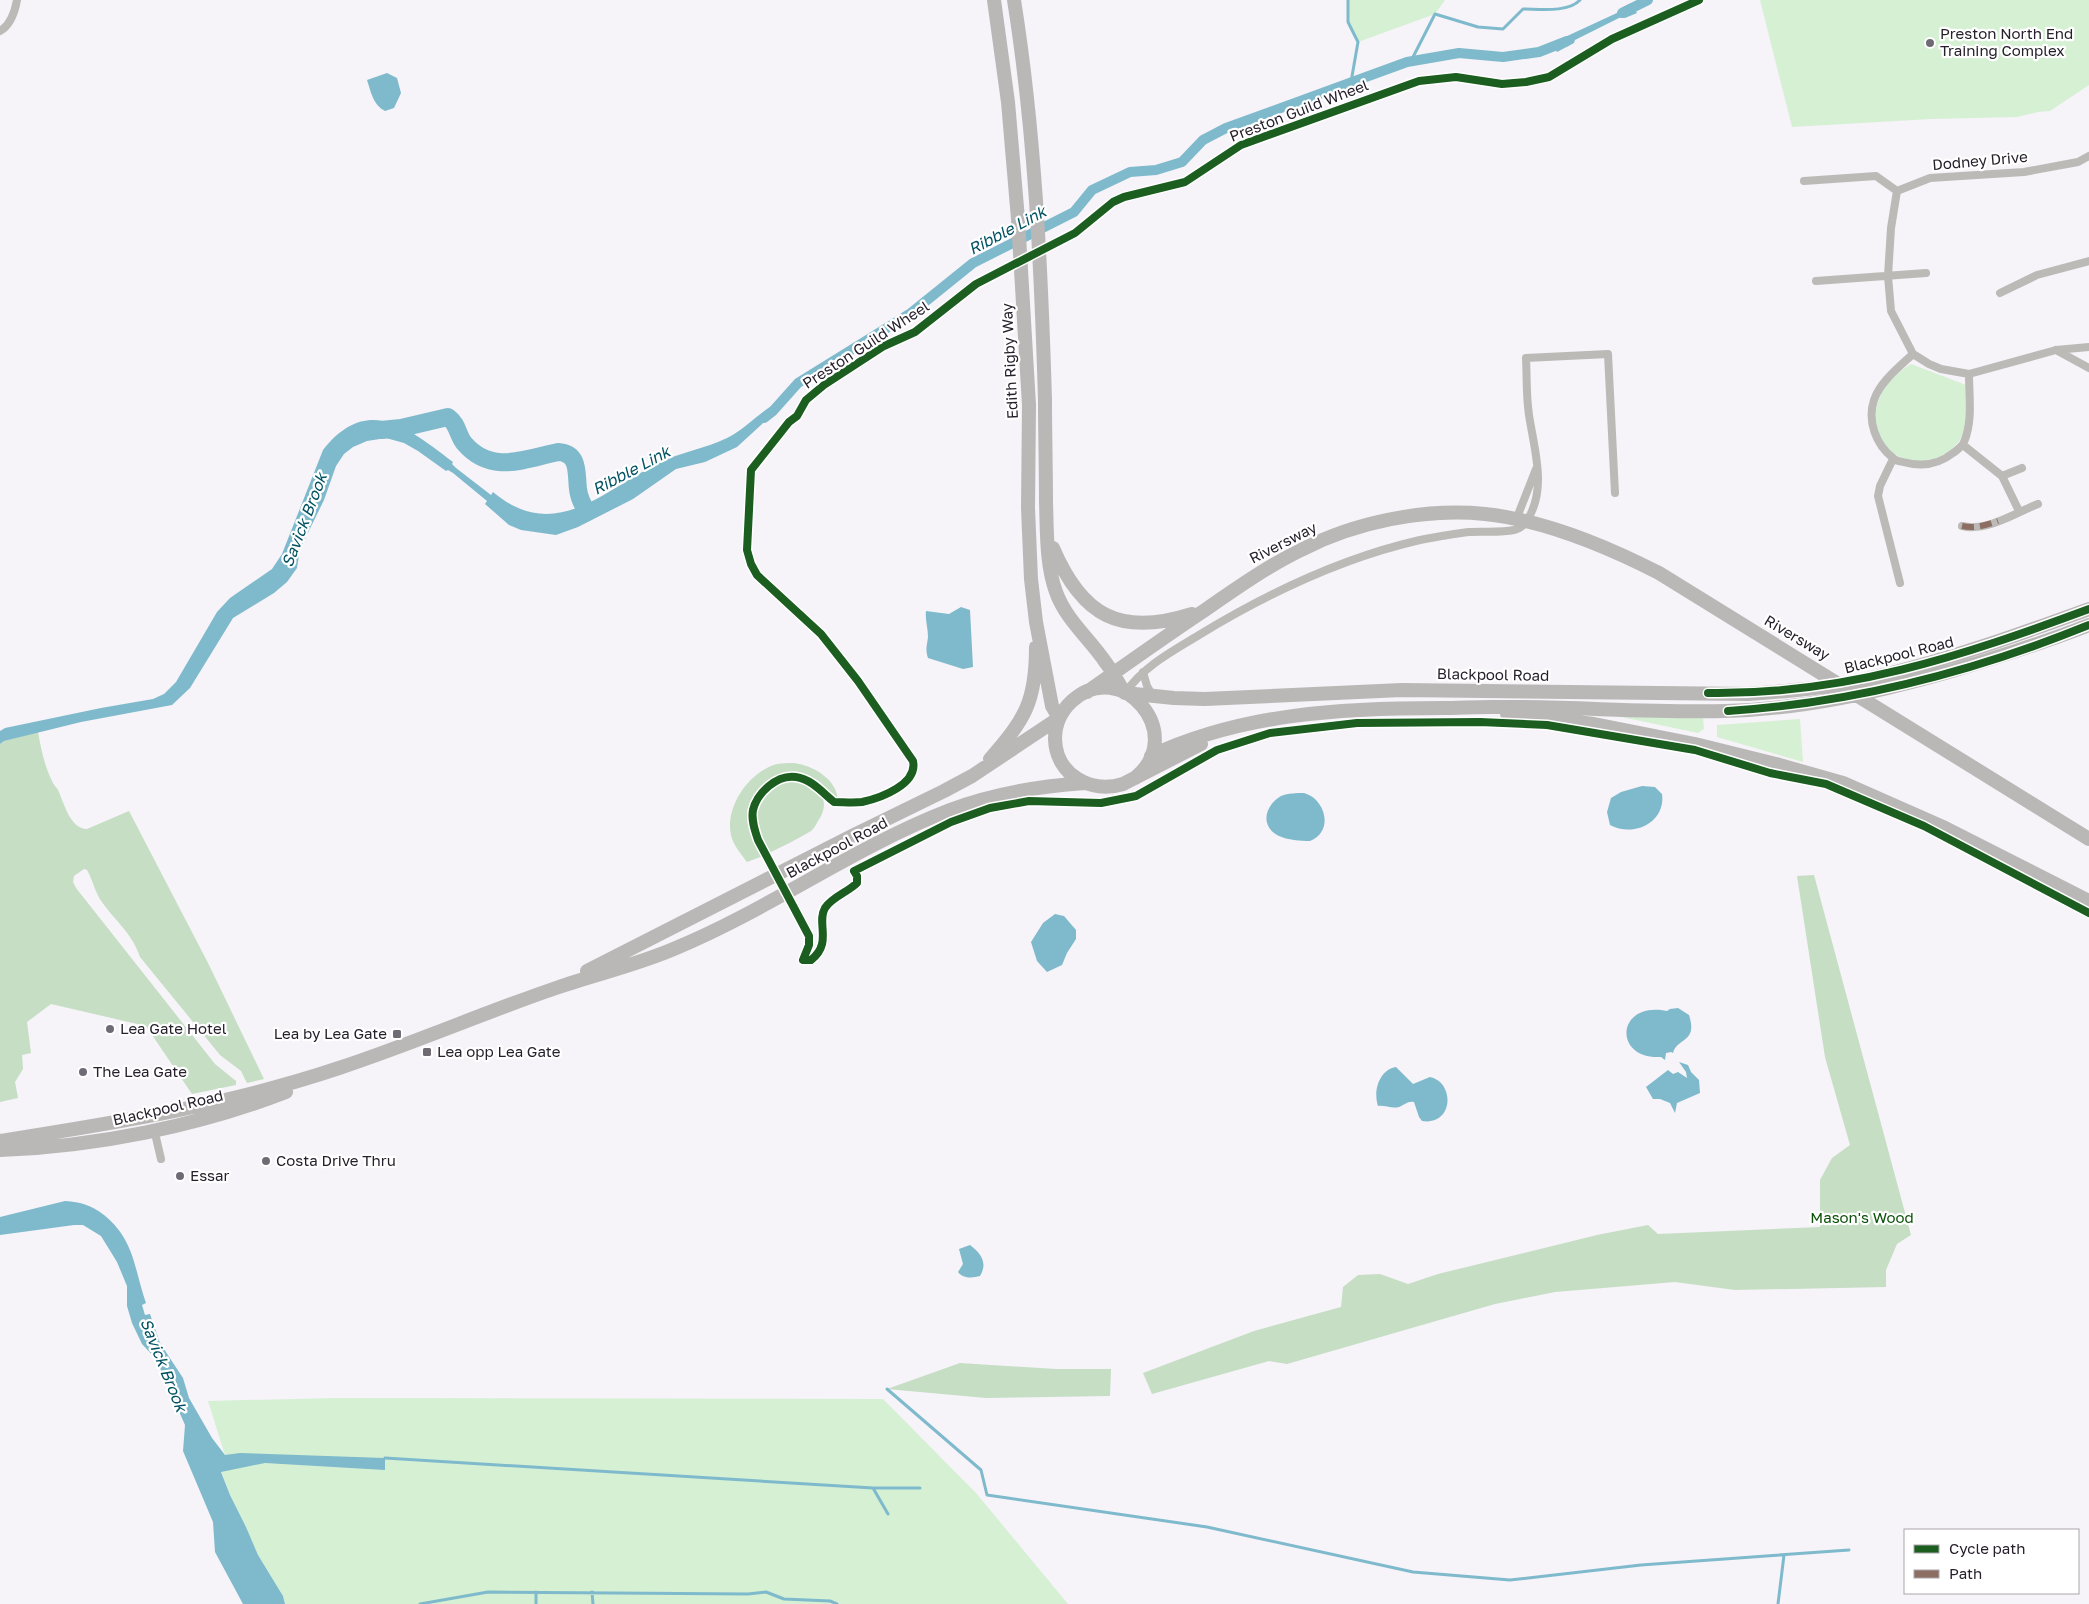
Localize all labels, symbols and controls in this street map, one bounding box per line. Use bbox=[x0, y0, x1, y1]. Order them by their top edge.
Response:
place label: Preston North End Training Complex bbox=[1940, 24, 2073, 59]
marker: Preston North End Training Complex bbox=[1924, 37, 1936, 49]
street label: Preston Guild Wheel bbox=[1227, 75, 1371, 145]
street label: Dodney Drive bbox=[1931, 147, 2029, 173]
water label: Ribble Link bbox=[965, 200, 1051, 259]
street label: Preston Guild Wheel bbox=[799, 296, 932, 392]
street label: Edith Rigby Way bbox=[997, 302, 1021, 420]
water label: Ribble Link bbox=[589, 440, 675, 499]
water label: Savick Brook bbox=[277, 468, 332, 570]
street label: Riversway bbox=[1246, 517, 1320, 567]
street label: Riversway bbox=[1761, 611, 1834, 664]
street label: Blackpool Road bbox=[1842, 632, 1956, 676]
street label: Blackpool Road bbox=[1437, 664, 1549, 684]
street label: Blackpool Road bbox=[783, 813, 890, 881]
place label: Lea Gate Hotel bbox=[120, 1019, 227, 1037]
marker: Lea Gate Hotel bbox=[104, 1023, 116, 1035]
place label: Lea by Lea Gate bbox=[274, 1024, 387, 1042]
marker: Lea by Lea Gate bbox=[391, 1028, 403, 1040]
place label: Lea opp Lea Gate bbox=[437, 1042, 561, 1060]
marker: Lea opp Lea Gate bbox=[421, 1046, 433, 1058]
place label: The Lea Gate bbox=[93, 1062, 187, 1080]
marker: The Lea Gate bbox=[77, 1066, 89, 1078]
street label: Blackpool Road bbox=[111, 1086, 225, 1128]
place label: Costa Drive Thru bbox=[276, 1151, 396, 1169]
marker: Costa Drive Thru bbox=[260, 1155, 272, 1167]
place label: Essar bbox=[190, 1166, 230, 1184]
marker: Essar bbox=[174, 1170, 186, 1182]
park label: Mason's Wood bbox=[1810, 1208, 1914, 1226]
water label: Savick Brook bbox=[136, 1315, 193, 1416]
legend bbox=[1904, 1529, 2079, 1594]
text: Cycle path bbox=[1949, 1539, 2025, 1557]
text: Path bbox=[1949, 1564, 1982, 1582]

